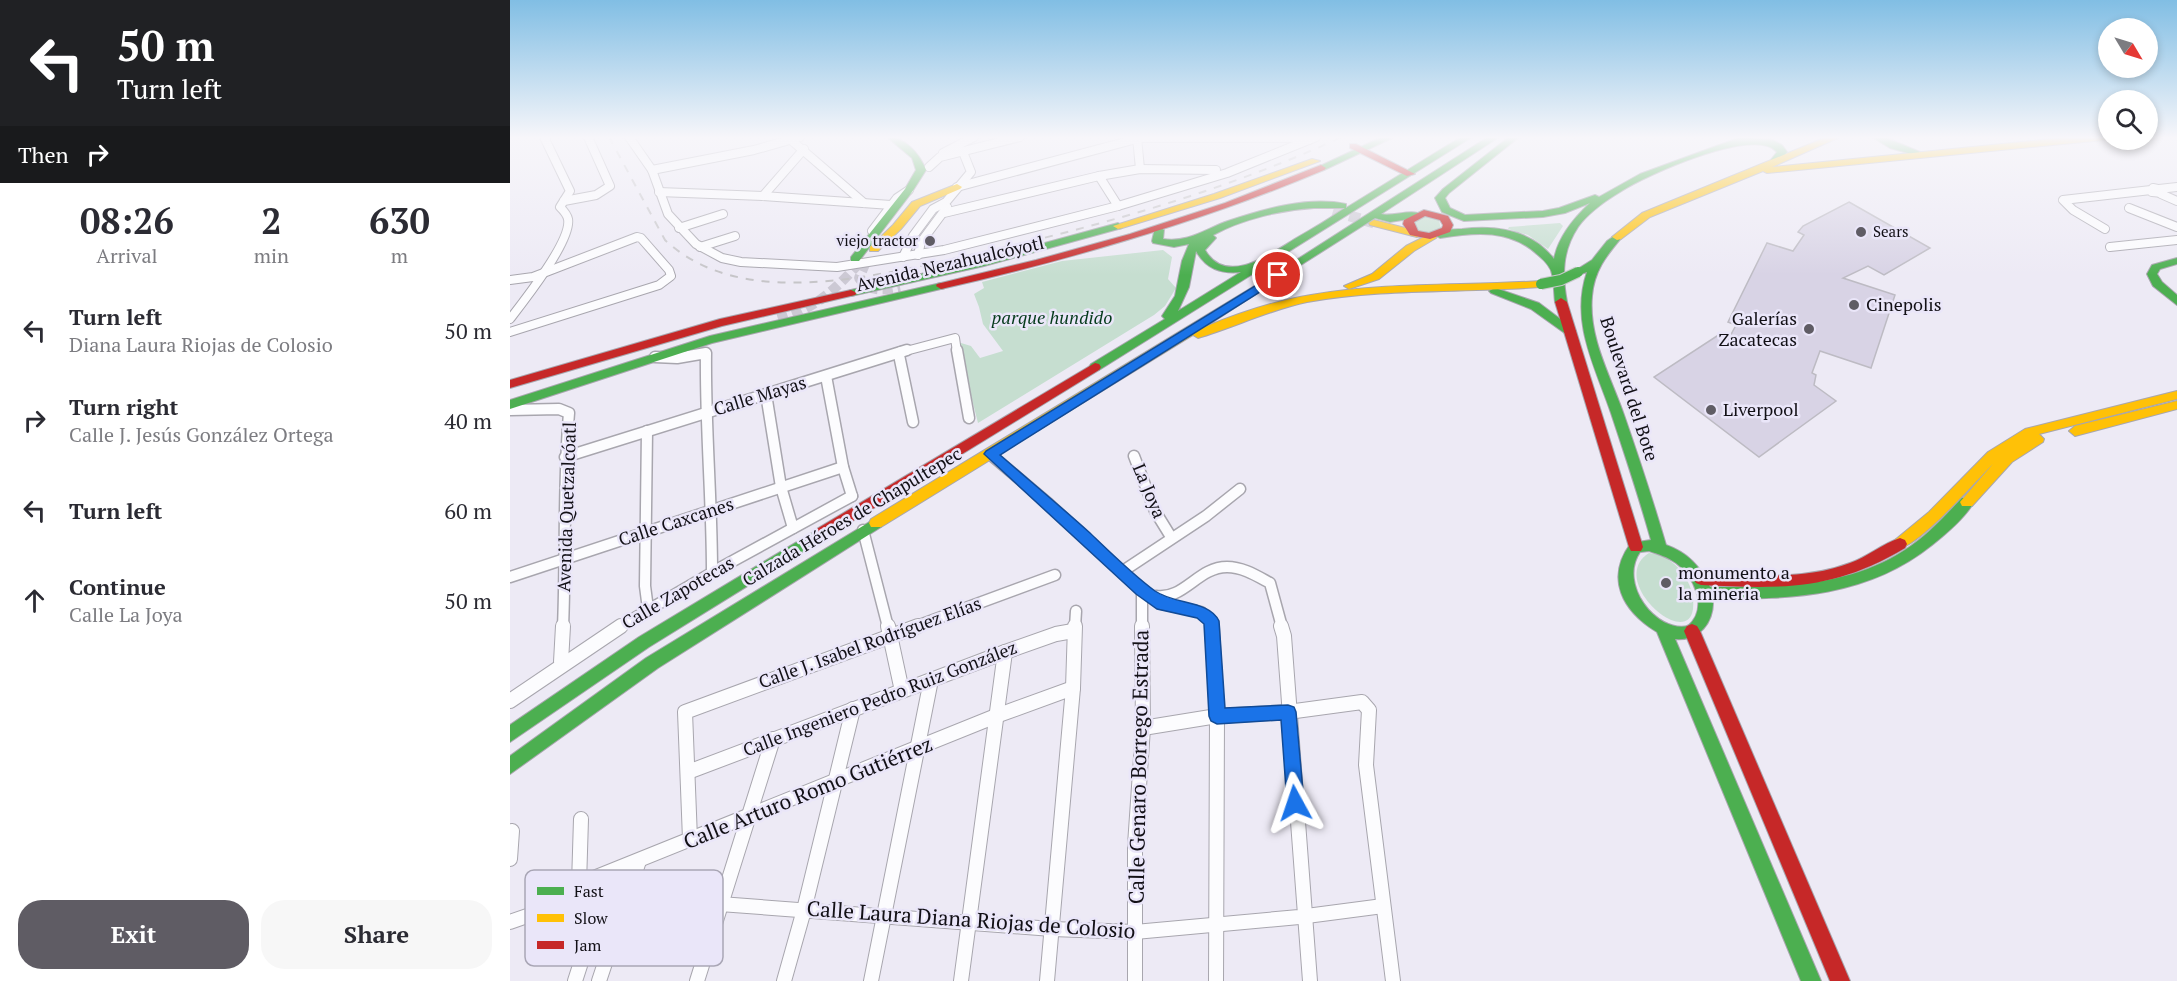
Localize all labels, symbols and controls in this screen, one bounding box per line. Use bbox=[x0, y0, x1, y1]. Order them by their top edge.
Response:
text: 50 m bbox=[117, 17, 215, 73]
north arrow bbox=[2098, 18, 2158, 78]
map controls bbox=[2098, 18, 2158, 150]
icon: left bbox=[18, 24, 96, 102]
text: Turn left bbox=[117, 71, 222, 107]
button: search bbox=[2098, 90, 2158, 150]
icon: right bbox=[81, 138, 114, 171]
text: Then bbox=[18, 140, 69, 169]
text: 08:26 bbox=[80, 197, 174, 244]
text: 2 bbox=[261, 197, 282, 244]
text: 630 bbox=[369, 197, 430, 244]
place label: Sears bbox=[1873, 221, 1908, 241]
marker: Sears bbox=[1854, 225, 1868, 239]
place label: viejo tractor bbox=[836, 230, 918, 250]
street label: Avenida Nezahualcóyotl bbox=[854, 230, 1046, 296]
marker: viejo tractor bbox=[923, 234, 937, 248]
text: Arrival bbox=[96, 242, 158, 269]
text: min bbox=[254, 242, 289, 269]
text: m bbox=[391, 242, 408, 269]
pin bbox=[1252, 249, 1303, 300]
icon: arrive bbox=[1261, 258, 1294, 291]
place label: Cinepolis bbox=[1866, 292, 1942, 316]
marker: Cinepolis bbox=[1847, 298, 1861, 312]
text: Turn left bbox=[69, 302, 162, 331]
park label: parque hundido bbox=[992, 305, 1112, 329]
place label: Galerías Zacatecas bbox=[1718, 306, 1797, 351]
street label: Boulevard del Bote bbox=[1595, 313, 1665, 464]
icon: left bbox=[18, 314, 51, 347]
text: 50 m bbox=[444, 316, 492, 345]
marker: Galerías Zacatecas bbox=[1802, 322, 1816, 336]
text: Diana Laura Riojas de Colosio bbox=[69, 331, 333, 358]
street label: Calle Mayas bbox=[710, 370, 809, 420]
text: Turn right bbox=[69, 392, 178, 421]
place label: Liverpool bbox=[1723, 397, 1799, 421]
marker: Liverpool bbox=[1704, 403, 1718, 417]
icon: right bbox=[18, 404, 51, 437]
text: 40 m bbox=[444, 406, 492, 435]
text: Calle J. Jesús González Ortega bbox=[69, 421, 334, 448]
street label: Avenida Quetzalcóatl bbox=[551, 421, 581, 592]
street label: Calzada Héroes de Chapultepec bbox=[737, 441, 966, 591]
street label: La Joya bbox=[1128, 460, 1172, 522]
street label: Calle Caxcanes bbox=[615, 491, 736, 551]
icon: left bbox=[18, 494, 51, 527]
text: Turn left bbox=[69, 496, 162, 525]
text: 60 m bbox=[444, 496, 492, 525]
street label: Calle Zapotecas bbox=[617, 550, 738, 634]
place label: monumento a la mineria bbox=[1678, 560, 1790, 605]
text: Continue bbox=[69, 572, 166, 601]
marker: monumento a la mineria bbox=[1659, 576, 1673, 590]
icon: ahead bbox=[18, 584, 51, 617]
text: 50 m bbox=[444, 586, 492, 615]
street label: Calle J. Isabel Rodríguez Elías bbox=[755, 591, 984, 694]
text: Calle La Joya bbox=[69, 601, 183, 628]
street label: Calle Genaro Borrego Estrada bbox=[1122, 629, 1154, 904]
street label: Calle Ingeniero Pedro Ruiz González bbox=[739, 635, 1020, 762]
street label: Calle Arturo Romo Gutiérrez bbox=[679, 729, 936, 855]
position arrow bbox=[1263, 771, 1327, 835]
legend bbox=[525, 870, 723, 966]
text: Fast bbox=[574, 880, 604, 902]
street label: Calle Laura Diana Riojas de Colosio bbox=[806, 894, 1136, 944]
button: Exit bbox=[18, 900, 249, 969]
button: Share bbox=[261, 900, 492, 969]
text: Slow bbox=[574, 907, 608, 929]
text: Jam bbox=[574, 934, 602, 956]

